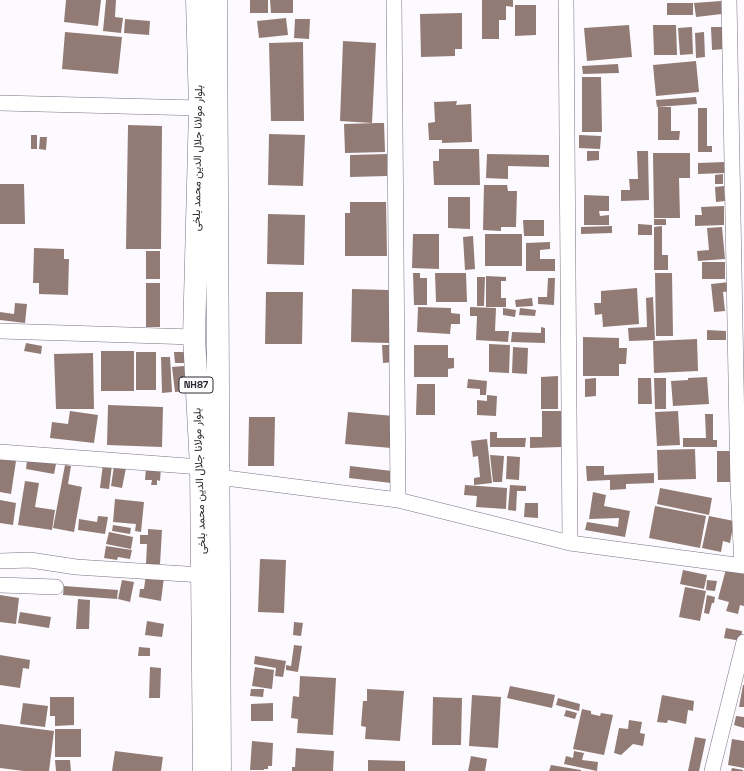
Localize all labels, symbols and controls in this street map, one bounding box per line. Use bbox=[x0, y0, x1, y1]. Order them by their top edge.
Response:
street label: بلوار مولانا جلال الدین محمد بلخی bbox=[190, 85, 206, 231]
road number: NH87 bbox=[179, 377, 213, 393]
street label: بلوار مولانا جلال الدین محمد بلخی bbox=[191, 408, 209, 554]

